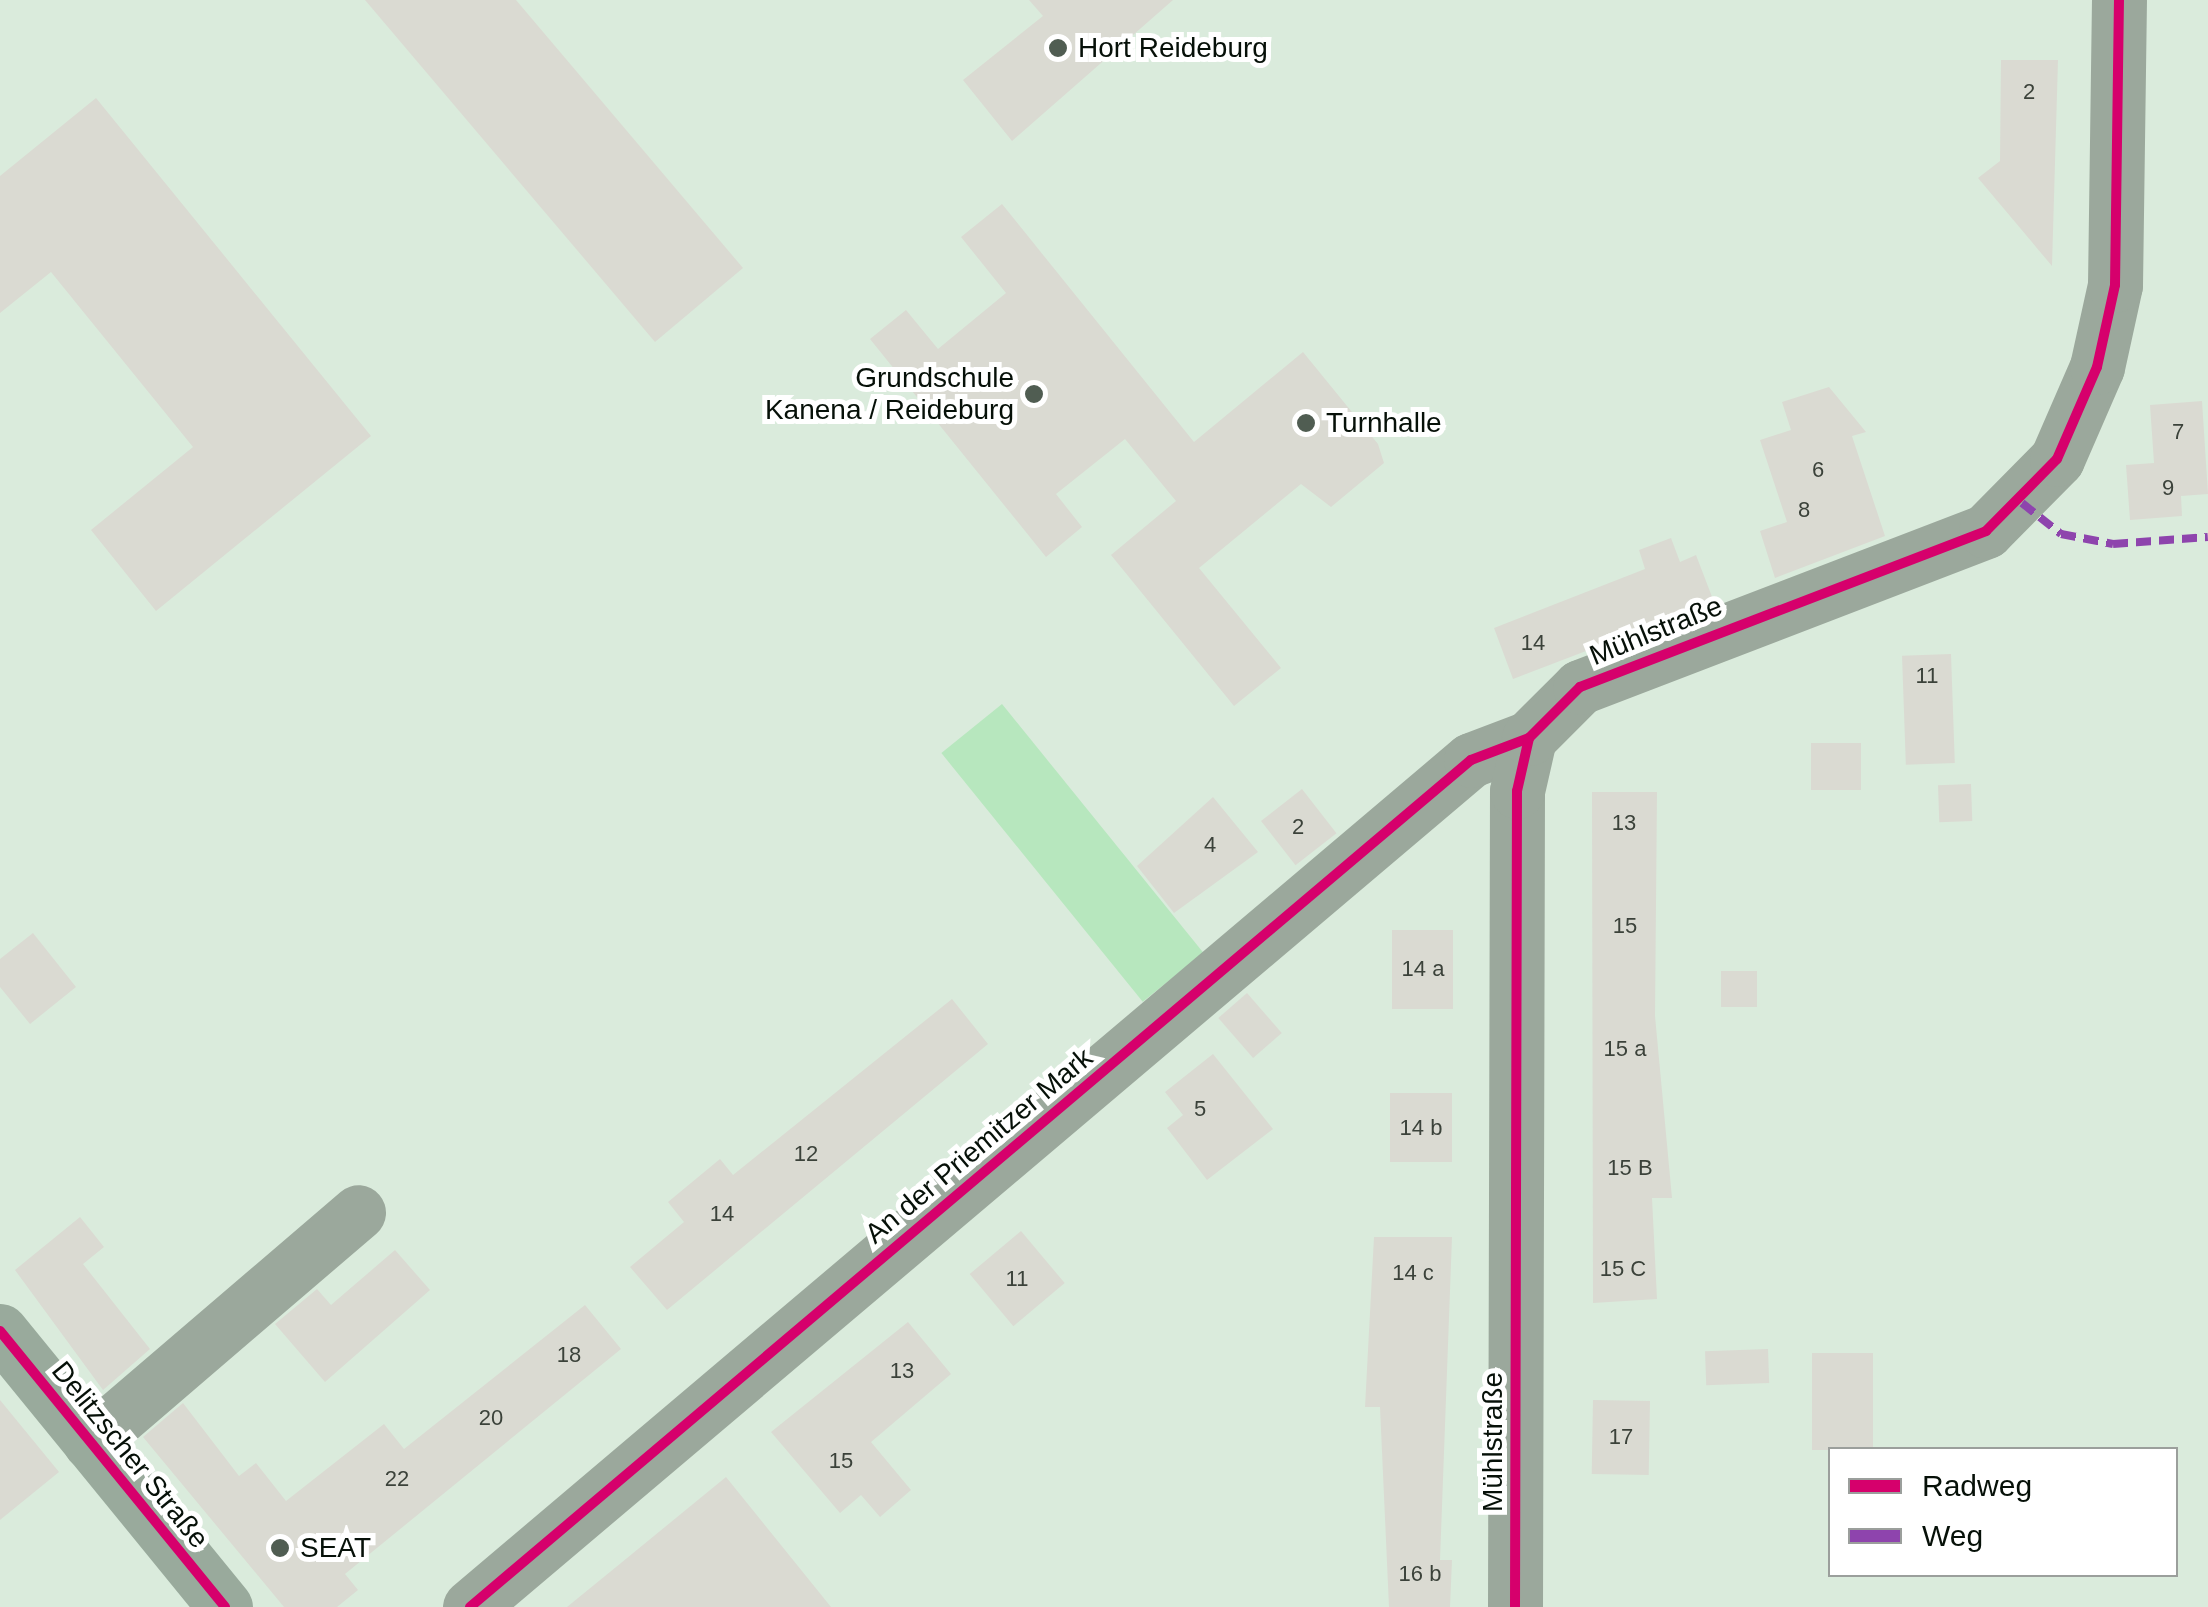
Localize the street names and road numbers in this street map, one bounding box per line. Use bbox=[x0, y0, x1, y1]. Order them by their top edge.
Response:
street label: Mühlstraße bbox=[1585, 589, 1727, 673]
street label: An der Priemitzer Mark bbox=[859, 1041, 1099, 1251]
street label: Delitzscher Straße bbox=[44, 1355, 216, 1555]
street label: Mühlstraße bbox=[1476, 1372, 1510, 1512]

